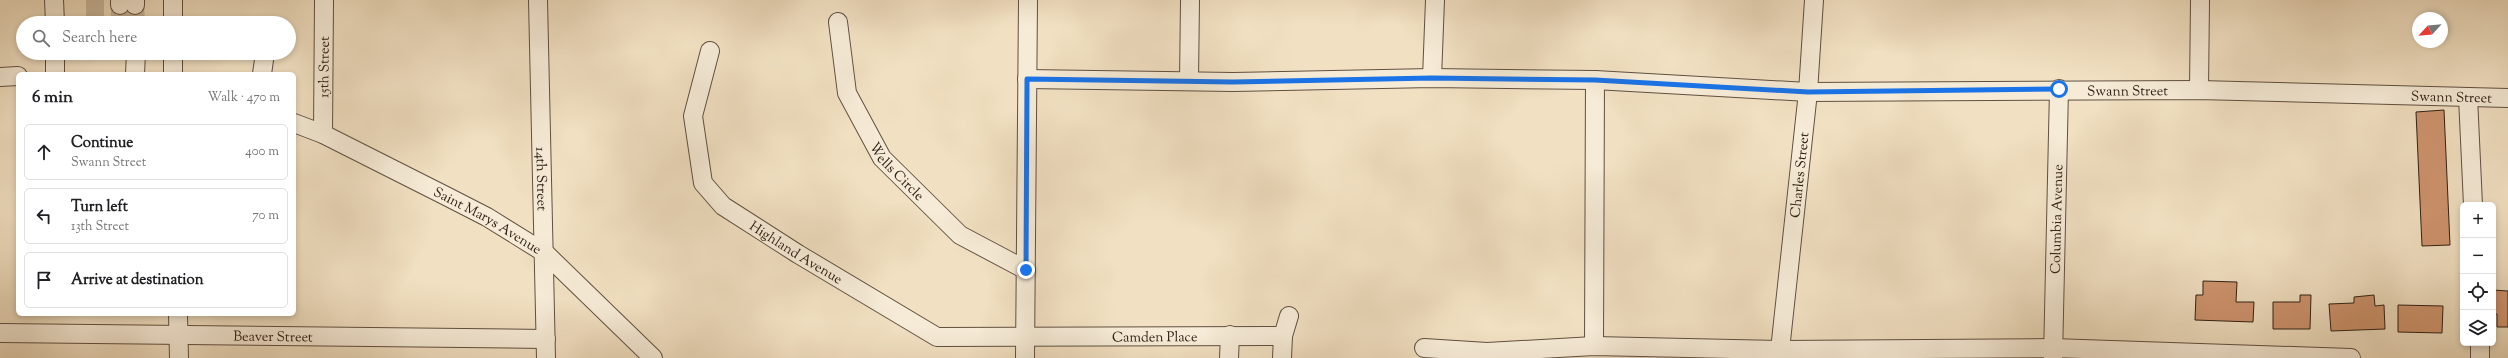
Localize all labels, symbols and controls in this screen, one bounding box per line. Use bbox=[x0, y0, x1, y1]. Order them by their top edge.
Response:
north arrow bbox=[2412, 12, 2448, 48]
search box bbox=[16, 16, 296, 60]
icon: search bbox=[30, 27, 52, 49]
text: Search here bbox=[62, 28, 137, 49]
street label: 15th Street bbox=[315, 36, 336, 98]
route start bbox=[2050, 80, 2068, 98]
street label: Swann Street bbox=[2087, 82, 2168, 103]
text: 6 min bbox=[32, 86, 73, 110]
street label: Swann Street bbox=[2411, 87, 2492, 110]
text: Walk · 470 m bbox=[207, 89, 280, 107]
street label: Charles Street bbox=[1786, 131, 1816, 219]
text: Continue bbox=[71, 133, 133, 154]
street label: Wells Circle bbox=[863, 139, 928, 206]
icon: ahead bbox=[33, 141, 55, 163]
text: 400 m bbox=[245, 143, 279, 161]
street label: 14th Street bbox=[529, 147, 551, 211]
text: Swann Street bbox=[71, 154, 146, 172]
street label: Columbia Avenue bbox=[2047, 164, 2069, 274]
street label: Saint Marys Avenue bbox=[429, 183, 545, 260]
text: Turn left bbox=[71, 197, 128, 218]
map controls bbox=[2460, 202, 2496, 346]
button: + bbox=[2460, 202, 2496, 238]
icon: left bbox=[33, 205, 55, 227]
text: 70 m bbox=[252, 207, 279, 225]
street label: Highland Avenue bbox=[745, 217, 846, 290]
text: 13th Street bbox=[71, 218, 129, 236]
button: − bbox=[2460, 238, 2496, 274]
route end bbox=[1017, 261, 1035, 279]
icon: arrive bbox=[33, 269, 55, 291]
text: Arrive at destination bbox=[71, 270, 204, 291]
button: locate bbox=[2460, 274, 2496, 310]
button: layers bbox=[2460, 310, 2496, 346]
street label: Beaver Street bbox=[233, 328, 313, 348]
street label: Camden Place bbox=[1112, 328, 1197, 348]

